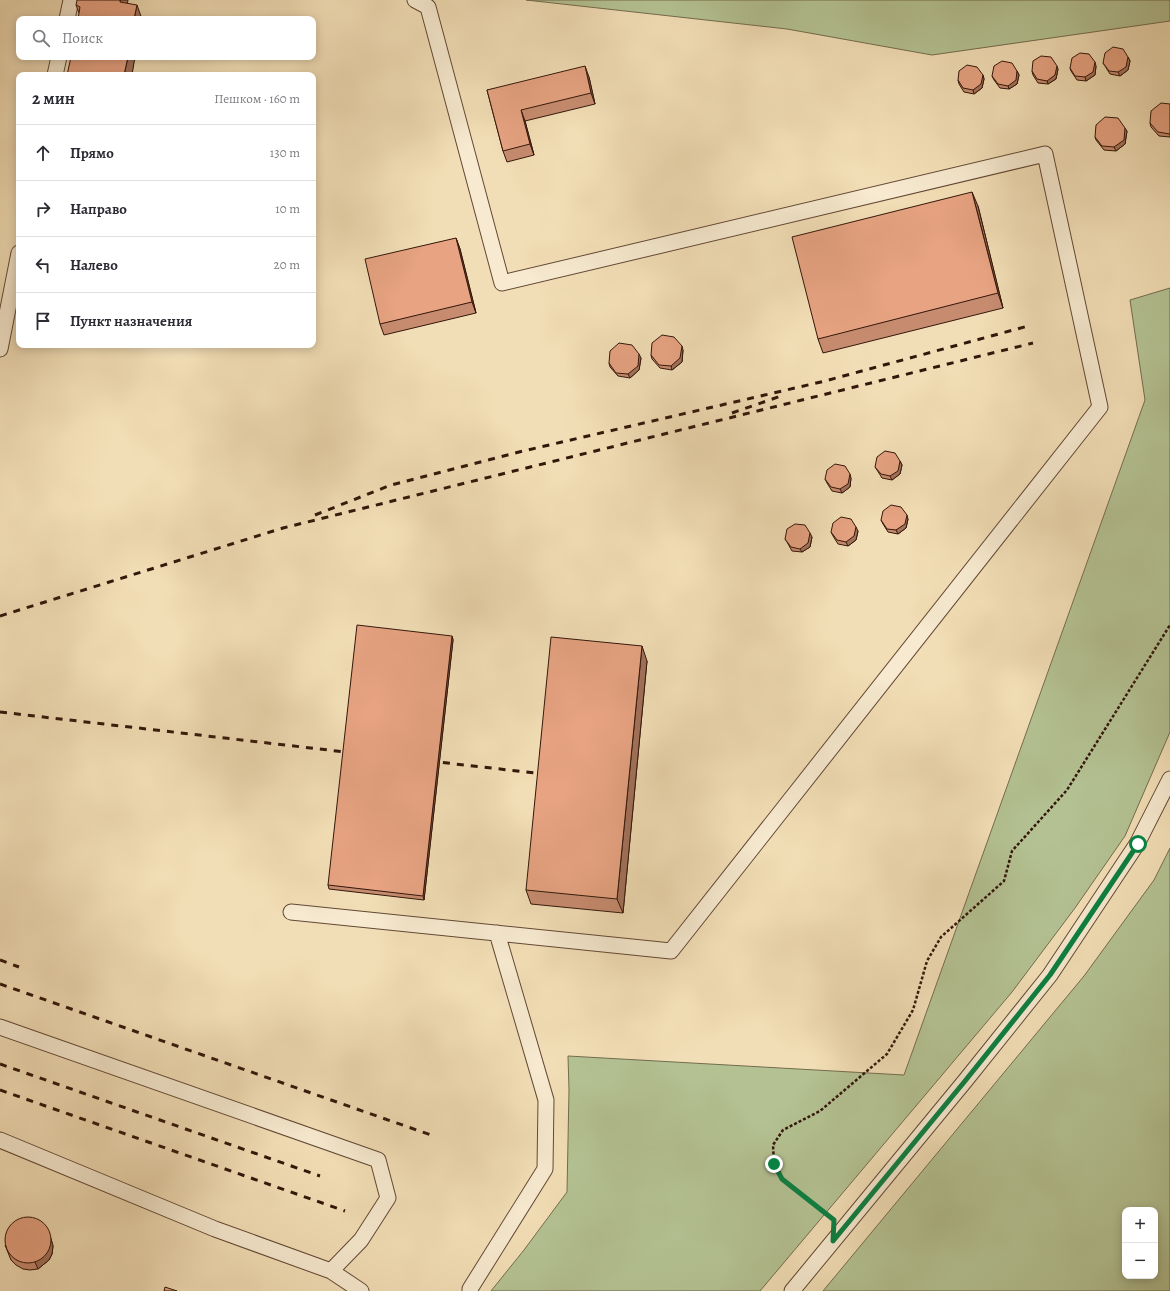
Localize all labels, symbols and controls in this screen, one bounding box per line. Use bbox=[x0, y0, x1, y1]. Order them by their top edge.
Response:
search box bbox=[16, 16, 316, 60]
icon: search bbox=[30, 27, 52, 49]
text: Поиск bbox=[62, 28, 103, 48]
text: 2 мин bbox=[32, 87, 75, 110]
text: Пешком · 160 m bbox=[214, 90, 300, 107]
icon: ahead bbox=[32, 142, 54, 164]
text: Прямо bbox=[70, 143, 114, 163]
text: 130 m bbox=[270, 144, 300, 161]
icon: right bbox=[32, 198, 54, 220]
text: Направо bbox=[70, 199, 127, 219]
text: 10 m bbox=[275, 200, 300, 217]
icon: left bbox=[32, 254, 54, 276]
text: Налево bbox=[70, 255, 118, 275]
text: 20 m bbox=[274, 256, 300, 273]
icon: arrive bbox=[32, 310, 54, 332]
text: Пункт назначения bbox=[70, 311, 192, 331]
route start bbox=[1129, 835, 1147, 853]
route end bbox=[765, 1155, 783, 1173]
map controls bbox=[1122, 1207, 1158, 1279]
button: + bbox=[1122, 1207, 1158, 1243]
button: − bbox=[1122, 1243, 1158, 1279]

